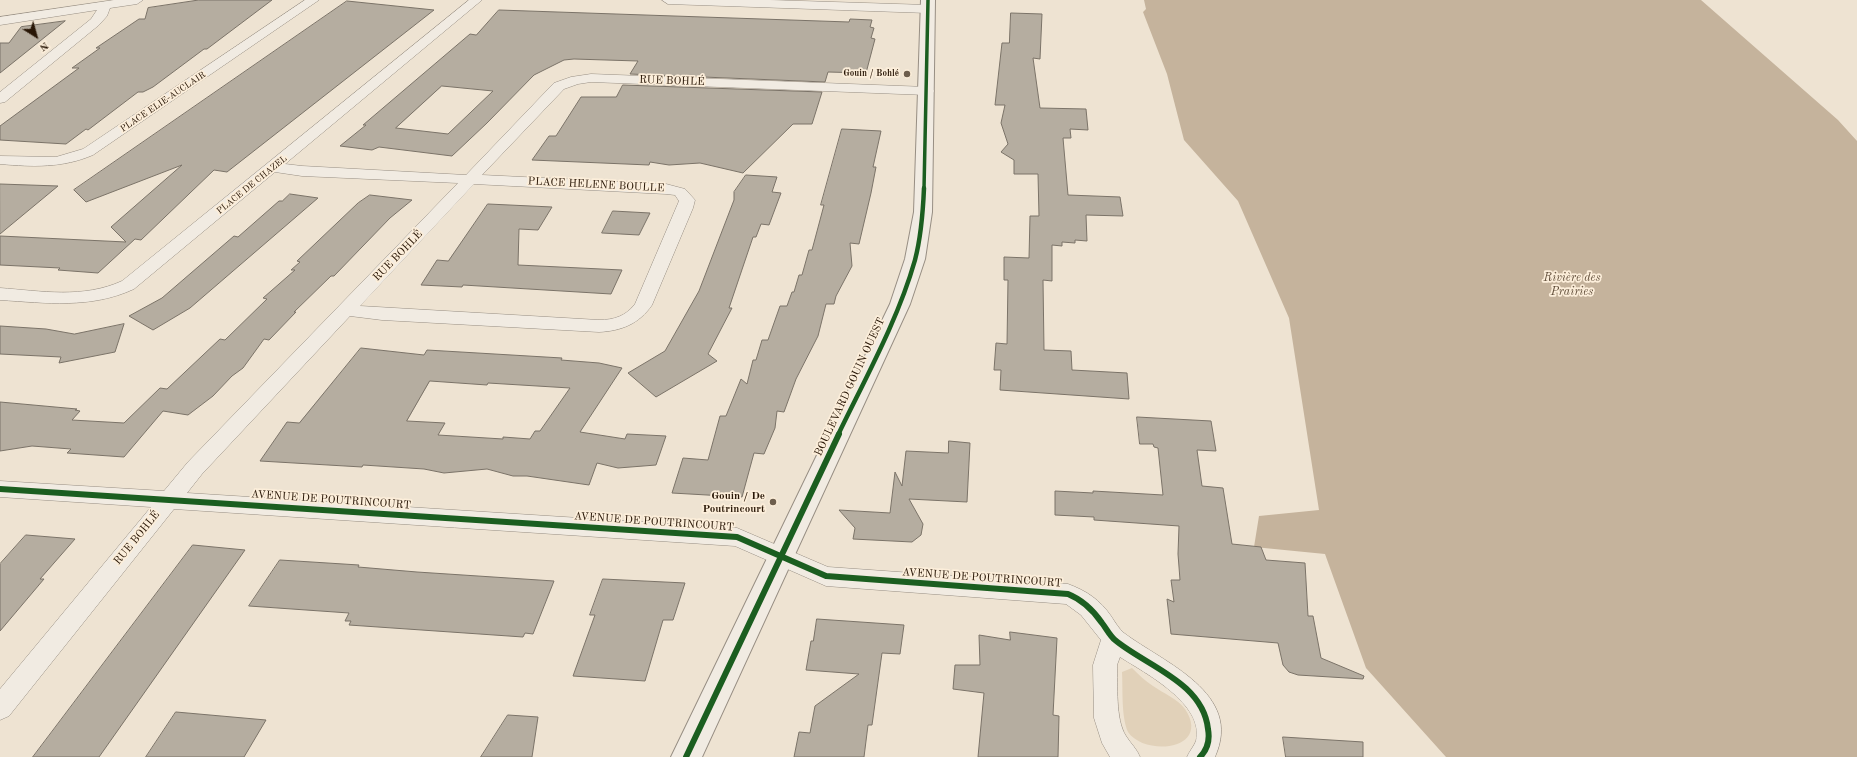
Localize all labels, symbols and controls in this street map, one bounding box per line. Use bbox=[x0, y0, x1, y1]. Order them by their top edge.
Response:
north arrow bbox=[16, 16, 56, 56]
text: N bbox=[37, 39, 50, 53]
street label: PLACE ELIE-AUCLAIR bbox=[118, 69, 208, 135]
place label: Gouin / Bohlé bbox=[843, 69, 899, 79]
marker: Gouin / Bohlé bbox=[902, 69, 912, 79]
street label: RUE BOHLÉ bbox=[639, 73, 705, 89]
street label: PLACE DE CHAZEL bbox=[215, 153, 289, 217]
street label: PLACE HELENE BOULLE bbox=[527, 175, 665, 195]
street label: RUE BOHLÉ bbox=[370, 228, 426, 284]
water label: Rivière des Prairies bbox=[1544, 271, 1600, 299]
street label: BOULEVARD GOUIN OUEST bbox=[812, 316, 888, 458]
street label: AVENUE DE POUTRINCOURT bbox=[250, 488, 412, 512]
place label: Gouin / De Poutrincourt bbox=[703, 489, 765, 515]
marker: Gouin / De Poutrincourt bbox=[768, 497, 778, 507]
street label: RUE BOHLÉ bbox=[111, 508, 163, 568]
street label: AVENUE DE POUTRINCOURT bbox=[573, 510, 735, 534]
street label: AVENUE DE POUTRINCOURT bbox=[901, 566, 1063, 590]

